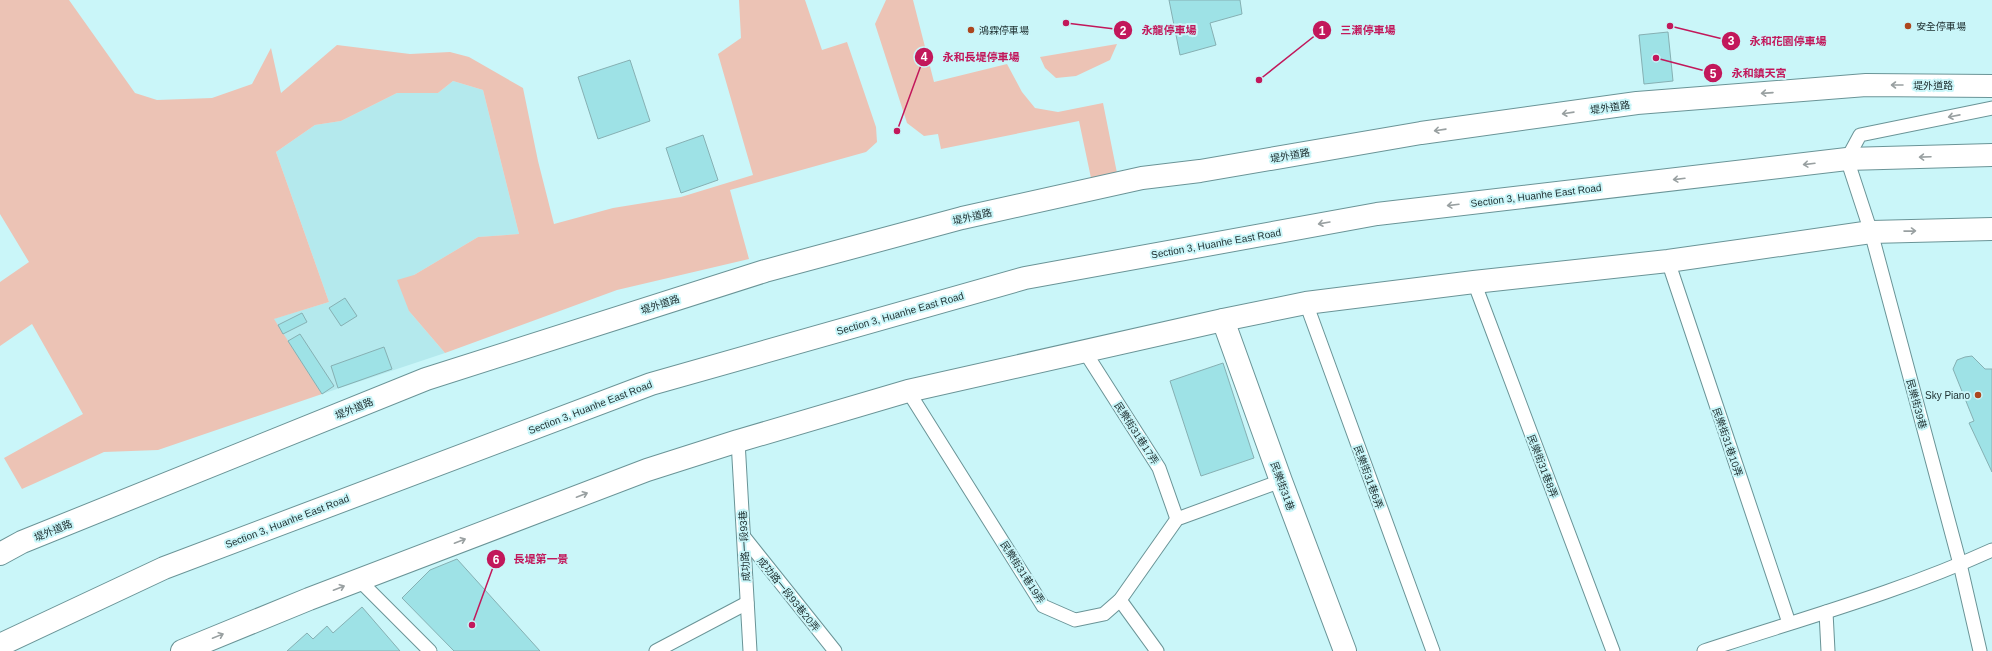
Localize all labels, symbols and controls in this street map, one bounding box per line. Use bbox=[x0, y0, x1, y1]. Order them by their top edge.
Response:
callout: 永龍停車場 bbox=[1113, 19, 1204, 42]
callout: 三瀨停車場 bbox=[1312, 19, 1403, 42]
marker: 安全停車場 bbox=[1903, 21, 1913, 31]
place label: 安全停車場 bbox=[1916, 21, 1966, 32]
text: 2 bbox=[1120, 24, 1127, 38]
text: 永龍停車場 bbox=[1142, 24, 1197, 36]
text: 1 bbox=[1319, 24, 1326, 38]
text: 三瀨停車場 bbox=[1341, 24, 1396, 36]
marker: 鴻霖停車場 bbox=[966, 25, 976, 35]
place label: 鴻霖停車場 bbox=[979, 25, 1029, 36]
callout: 永和花園停車場 bbox=[1721, 29, 1834, 52]
text: 3 bbox=[1728, 34, 1735, 48]
text: 永和花園停車場 bbox=[1750, 35, 1827, 47]
callout: 永和長堤停車場 bbox=[914, 46, 1027, 69]
text: 4 bbox=[921, 50, 928, 64]
text: 永和長堤停車場 bbox=[943, 51, 1020, 63]
callout: 永和鎮天宮 bbox=[1703, 62, 1794, 85]
text: 5 bbox=[1710, 67, 1717, 81]
text: 永和鎮天宮 bbox=[1732, 67, 1787, 79]
street label: 堤外道路 bbox=[1913, 80, 1953, 91]
one-way arrow bbox=[1891, 81, 1904, 89]
one-way arrow bbox=[1761, 89, 1774, 97]
street label: 堤外道路 bbox=[1589, 99, 1631, 116]
one-way arrow bbox=[1562, 109, 1575, 117]
one-way arrow bbox=[1948, 112, 1961, 120]
one-way arrow bbox=[1433, 126, 1446, 134]
street label: 堤外道路 bbox=[1269, 147, 1311, 164]
one-way arrow bbox=[1919, 153, 1932, 161]
one-way arrow bbox=[1803, 160, 1816, 168]
one-way arrow bbox=[1673, 175, 1686, 183]
street label: Section 3, Huanhe East Road bbox=[1470, 182, 1602, 209]
one-way arrow bbox=[1447, 201, 1460, 209]
street label: 堤外道路 bbox=[951, 207, 993, 226]
one-way arrow bbox=[1318, 220, 1331, 228]
street label: Section 3, Huanhe East Road bbox=[1150, 227, 1282, 260]
one-way arrow bbox=[1903, 227, 1916, 235]
street label: Section 3, Huanhe East Road bbox=[835, 290, 965, 337]
street label: 堤外道路 bbox=[639, 293, 681, 316]
street label: 民樂街39巷 bbox=[1905, 378, 1928, 430]
street label: Section 3, Huanhe East Road bbox=[527, 379, 654, 436]
place label: Sky Piano bbox=[1925, 390, 1970, 401]
marker: Sky Piano bbox=[1973, 390, 1983, 400]
street label: 堤外道路 bbox=[334, 396, 375, 421]
street label: 民樂街31巷17弄 bbox=[1112, 400, 1161, 467]
street label: 民樂街31巷10弄 bbox=[1711, 406, 1744, 478]
street label: 民樂街31巷8弄 bbox=[1525, 433, 1560, 499]
street label: 民樂街31巷6弄 bbox=[1352, 444, 1385, 510]
street label: 民樂街31巷 bbox=[1269, 460, 1296, 512]
one-way arrow bbox=[575, 490, 587, 498]
street label: Section 3, Huanhe East Road bbox=[224, 493, 351, 550]
street label: 成功路一段93巷 bbox=[737, 510, 752, 582]
street label: 堤外道路 bbox=[33, 518, 74, 543]
one-way arrow bbox=[454, 537, 466, 545]
street label: 民樂街31巷19弄 bbox=[998, 539, 1047, 606]
callout: 長堤第一景 bbox=[486, 548, 577, 571]
text: 6 bbox=[493, 553, 500, 567]
text: 長堤第一景 bbox=[514, 553, 569, 565]
street label: 成功路一段93巷20弄 bbox=[755, 555, 822, 634]
one-way arrow bbox=[332, 583, 344, 591]
one-way arrow bbox=[212, 632, 224, 640]

